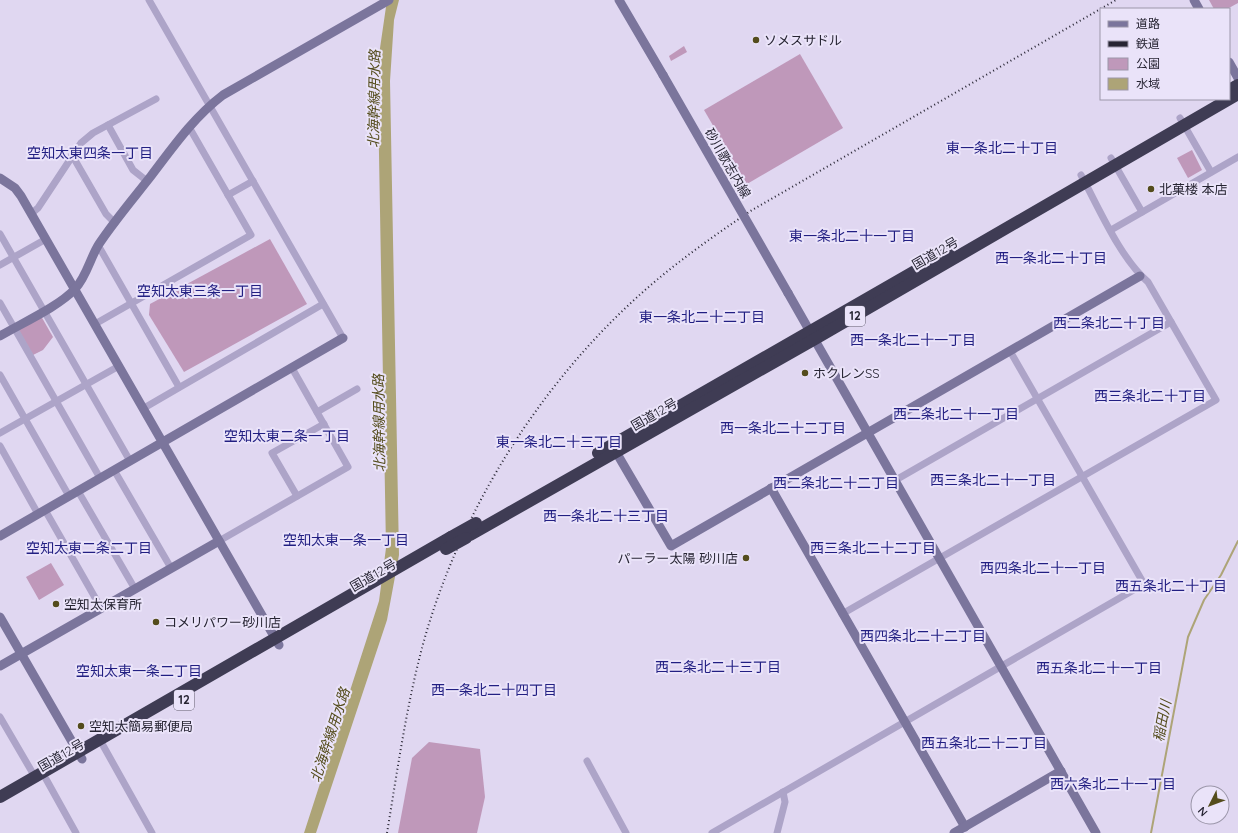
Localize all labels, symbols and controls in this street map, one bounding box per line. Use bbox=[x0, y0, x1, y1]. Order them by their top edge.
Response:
legend bbox=[1100, 8, 1230, 100]
text: 道路 bbox=[1136, 16, 1160, 31]
place label: ソメスサドル bbox=[764, 32, 842, 48]
marker: ソメスサドル bbox=[751, 35, 761, 45]
text: 鉄道 bbox=[1136, 36, 1160, 51]
water label: 北海幹線用水路 bbox=[364, 49, 384, 148]
text: 公園 bbox=[1136, 56, 1160, 71]
text: 水域 bbox=[1136, 76, 1160, 91]
street label: 砂川歌志内線 bbox=[702, 125, 754, 201]
district label: 東一条北二十丁目 bbox=[946, 139, 1058, 157]
district label: 空知太東四条一丁目 bbox=[27, 144, 153, 162]
place label: 北菓楼 本店 bbox=[1159, 181, 1228, 197]
marker: 北菓楼 本店 bbox=[1146, 184, 1156, 194]
district label: 東一条北二十一丁目 bbox=[789, 227, 915, 245]
street label: 国道12号 bbox=[909, 233, 961, 273]
district label: 西一条北二十丁目 bbox=[995, 249, 1107, 267]
district label: 空知太東三条一丁目 bbox=[137, 282, 263, 300]
road number: 12 bbox=[845, 306, 865, 326]
district label: 東一条北二十二丁目 bbox=[639, 308, 765, 326]
district label: 西二条北二十丁目 bbox=[1053, 314, 1165, 332]
district label: 西一条北二十一丁目 bbox=[850, 331, 976, 349]
place label: ホクレンSS bbox=[813, 365, 880, 381]
marker: ホクレンSS bbox=[800, 368, 810, 378]
water label: 北海幹線用水路 bbox=[369, 373, 389, 472]
district label: 西三条北二十丁目 bbox=[1094, 387, 1206, 405]
street label: 国道12号 bbox=[628, 394, 680, 434]
district label: 西二条北二十一丁目 bbox=[893, 405, 1019, 423]
district label: 西一条北二十二丁目 bbox=[720, 419, 846, 437]
district label: 空知太東二条一丁目 bbox=[224, 427, 350, 445]
district label: 東一条北二十三丁目 bbox=[496, 433, 622, 451]
district label: 西三条北二十一丁目 bbox=[930, 471, 1056, 489]
district label: 西二条北二十二丁目 bbox=[773, 474, 899, 492]
district label: 西一条北二十三丁目 bbox=[543, 507, 669, 525]
district label: 空知太東一条一丁目 bbox=[283, 531, 409, 549]
district label: 空知太東二条二丁目 bbox=[26, 539, 152, 557]
district label: 西三条北二十二丁目 bbox=[810, 539, 936, 557]
place label: パーラー太陽 砂川店 bbox=[617, 550, 738, 566]
marker: パーラー太陽 砂川店 bbox=[741, 553, 751, 563]
street label: 国道12号 bbox=[347, 555, 399, 595]
district label: 西四条北二十一丁目 bbox=[980, 559, 1106, 577]
district label: 西五条北二十丁目 bbox=[1115, 577, 1227, 595]
place label: 空知太保育所 bbox=[64, 596, 142, 612]
marker: 空知太保育所 bbox=[51, 599, 61, 609]
place label: コメリパワー砂川店 bbox=[164, 614, 281, 630]
marker: コメリパワー砂川店 bbox=[151, 617, 161, 627]
district label: 西四条北二十二丁目 bbox=[860, 627, 986, 645]
district label: 西二条北二十三丁目 bbox=[655, 658, 781, 676]
district label: 西五条北二十一丁目 bbox=[1036, 659, 1162, 677]
district label: 空知太東一条二丁目 bbox=[76, 662, 202, 680]
district label: 西一条北二十四丁目 bbox=[431, 681, 557, 699]
water label: 北海幹線用水路 bbox=[306, 685, 354, 784]
road number: 12 bbox=[174, 690, 194, 710]
water label: 稲田川 bbox=[1149, 697, 1175, 743]
place label: 空知太簡易郵便局 bbox=[89, 718, 193, 734]
marker: 空知太簡易郵便局 bbox=[76, 721, 86, 731]
district label: 西五条北二十二丁目 bbox=[921, 734, 1047, 752]
street label: 国道12号 bbox=[35, 735, 87, 775]
district label: 西六条北二十一丁目 bbox=[1050, 775, 1176, 793]
north arrow bbox=[1190, 785, 1230, 825]
text: N bbox=[1195, 804, 1210, 819]

